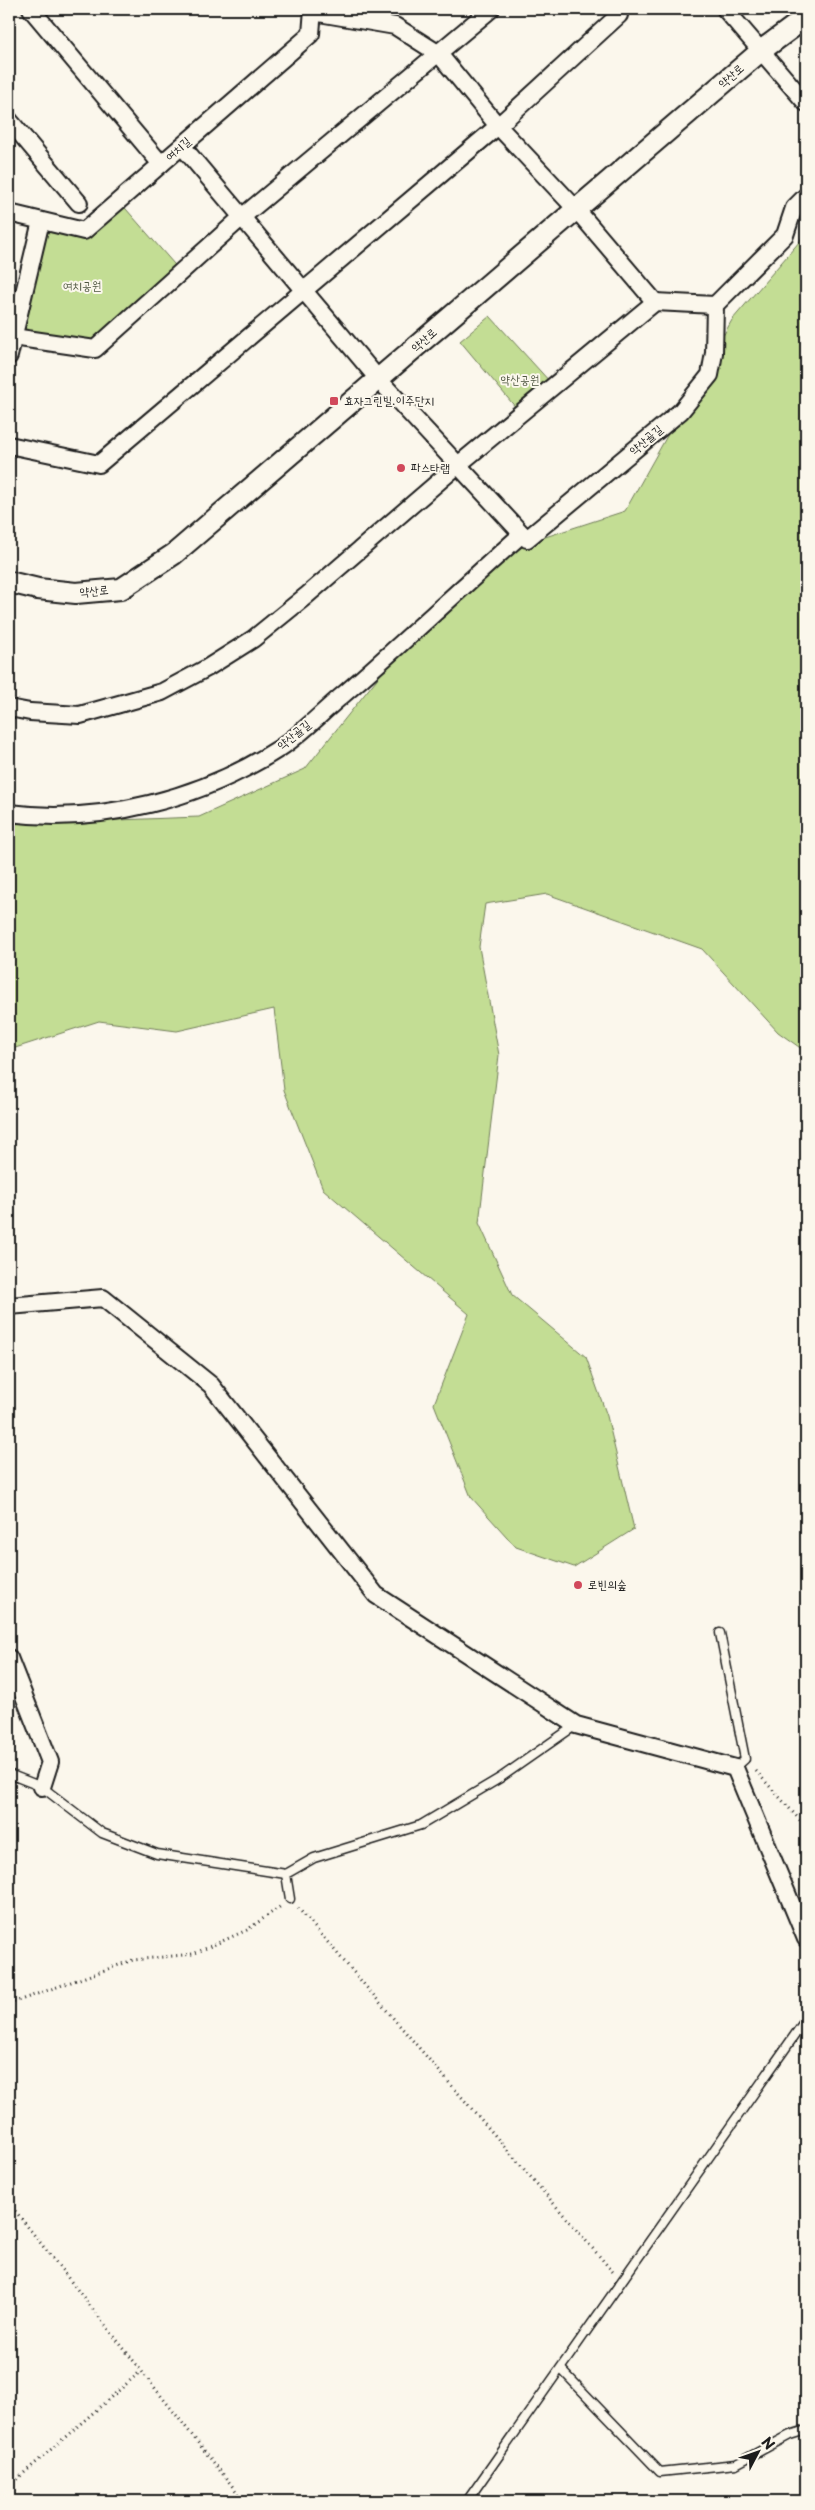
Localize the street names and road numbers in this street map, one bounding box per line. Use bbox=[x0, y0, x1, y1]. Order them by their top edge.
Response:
street label: 약산로 bbox=[714, 59, 747, 92]
street label: 여치길 bbox=[161, 132, 194, 165]
street label: 약산로 bbox=[407, 323, 440, 356]
street label: 약산골길 bbox=[625, 420, 666, 459]
street label: 약산로 bbox=[79, 580, 109, 600]
street label: 약산골길 bbox=[273, 715, 314, 753]

